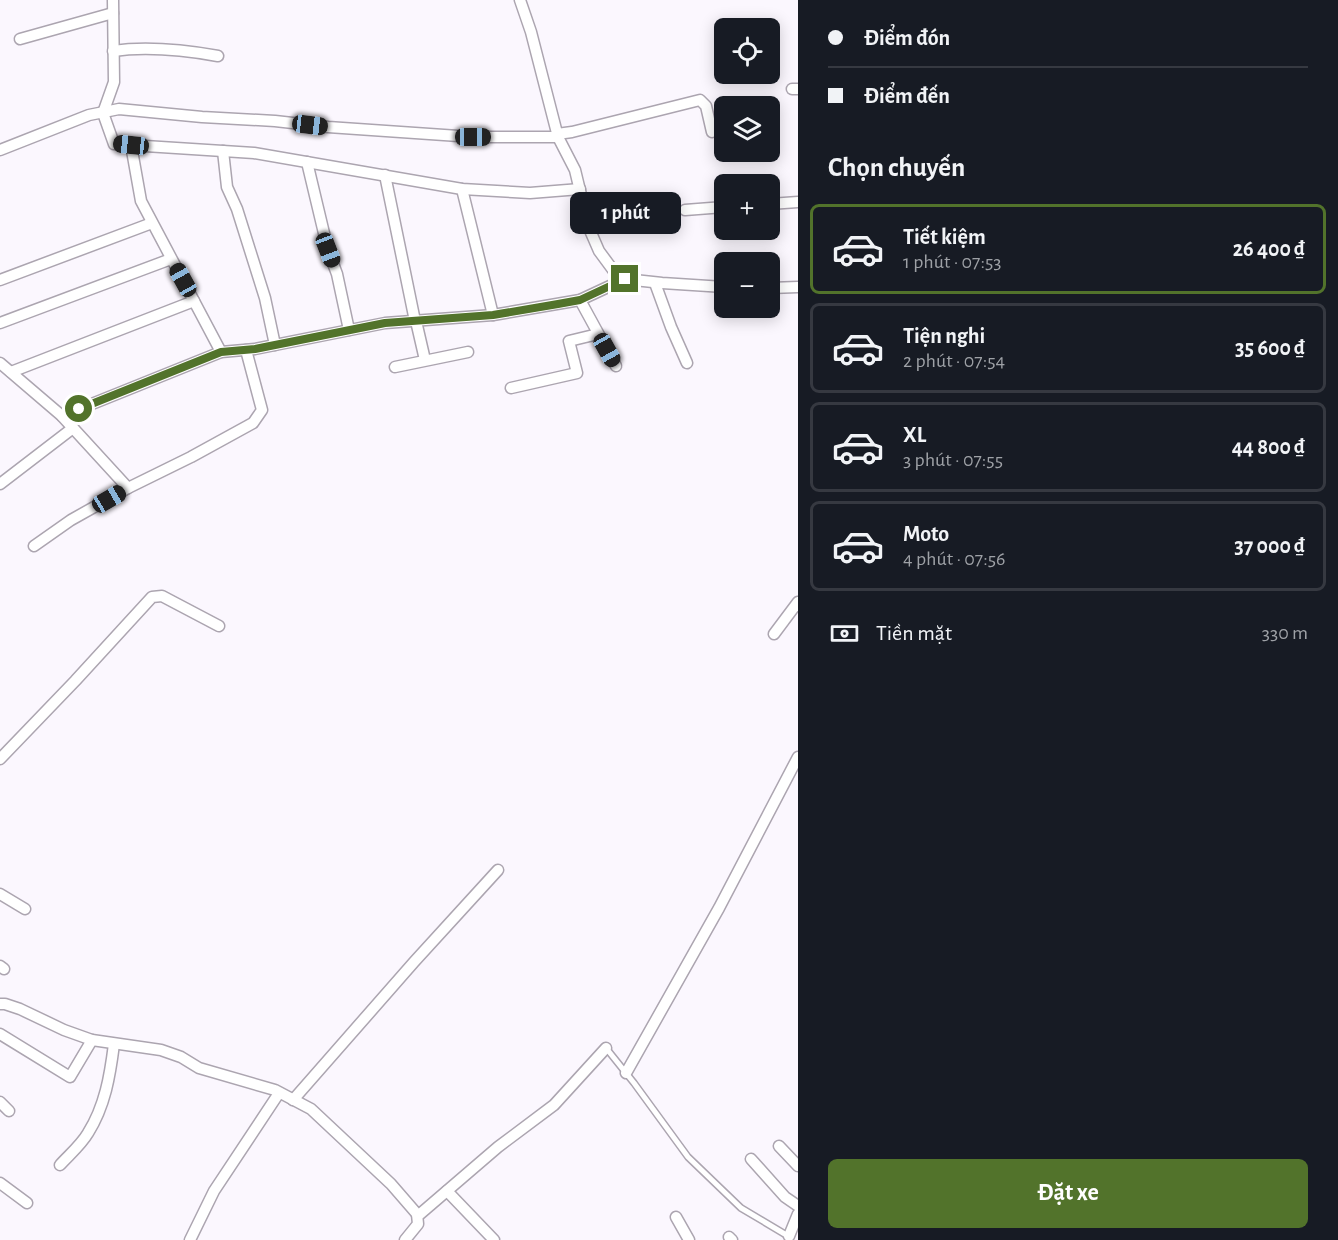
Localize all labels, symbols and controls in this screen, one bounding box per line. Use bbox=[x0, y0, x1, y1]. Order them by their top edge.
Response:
map controls bbox=[714, 18, 780, 318]
button: locate bbox=[714, 18, 780, 84]
text: Điểm đón bbox=[864, 27, 950, 49]
text: Điểm đến bbox=[864, 85, 950, 107]
button: layers bbox=[714, 96, 780, 162]
car bbox=[291, 114, 329, 136]
car bbox=[455, 128, 491, 146]
car bbox=[112, 134, 150, 156]
text: Chọn chuyến bbox=[828, 154, 965, 181]
button: + bbox=[714, 174, 780, 240]
callout: 1 phút bbox=[570, 192, 680, 234]
text: 1 phút bbox=[601, 203, 650, 223]
icon: car bbox=[831, 222, 885, 276]
text: Tiết kiệm bbox=[903, 226, 986, 248]
car bbox=[313, 230, 343, 270]
text: 26 400 ₫ bbox=[1233, 238, 1305, 260]
button: − bbox=[714, 252, 780, 318]
text: 1 phút · 07:53 bbox=[903, 252, 1002, 272]
car bbox=[166, 260, 200, 300]
route end bbox=[611, 265, 638, 292]
icon: car bbox=[831, 321, 885, 375]
text: Tiện nghi bbox=[903, 325, 985, 347]
car bbox=[590, 330, 624, 370]
text: 35 600 ₫ bbox=[1235, 337, 1305, 359]
text: 2 phút · 07:54 bbox=[903, 351, 1005, 371]
route start bbox=[65, 395, 92, 422]
icon: car bbox=[831, 420, 885, 474]
text: XL bbox=[903, 424, 926, 446]
text: 44 800 ₫ bbox=[1232, 436, 1305, 458]
text: 3 phút · 07:55 bbox=[903, 450, 1003, 470]
car bbox=[89, 482, 129, 516]
icon: car bbox=[831, 519, 885, 573]
text: Moto bbox=[903, 523, 949, 545]
text: 37 000 ₫ bbox=[1234, 535, 1305, 557]
text: 4 phút · 07:56 bbox=[903, 549, 1006, 569]
icon: cash bbox=[828, 617, 861, 650]
text: Tiền mặt bbox=[876, 622, 952, 644]
text: 330 m bbox=[1262, 623, 1308, 643]
button: Đặt xe bbox=[828, 1159, 1308, 1228]

